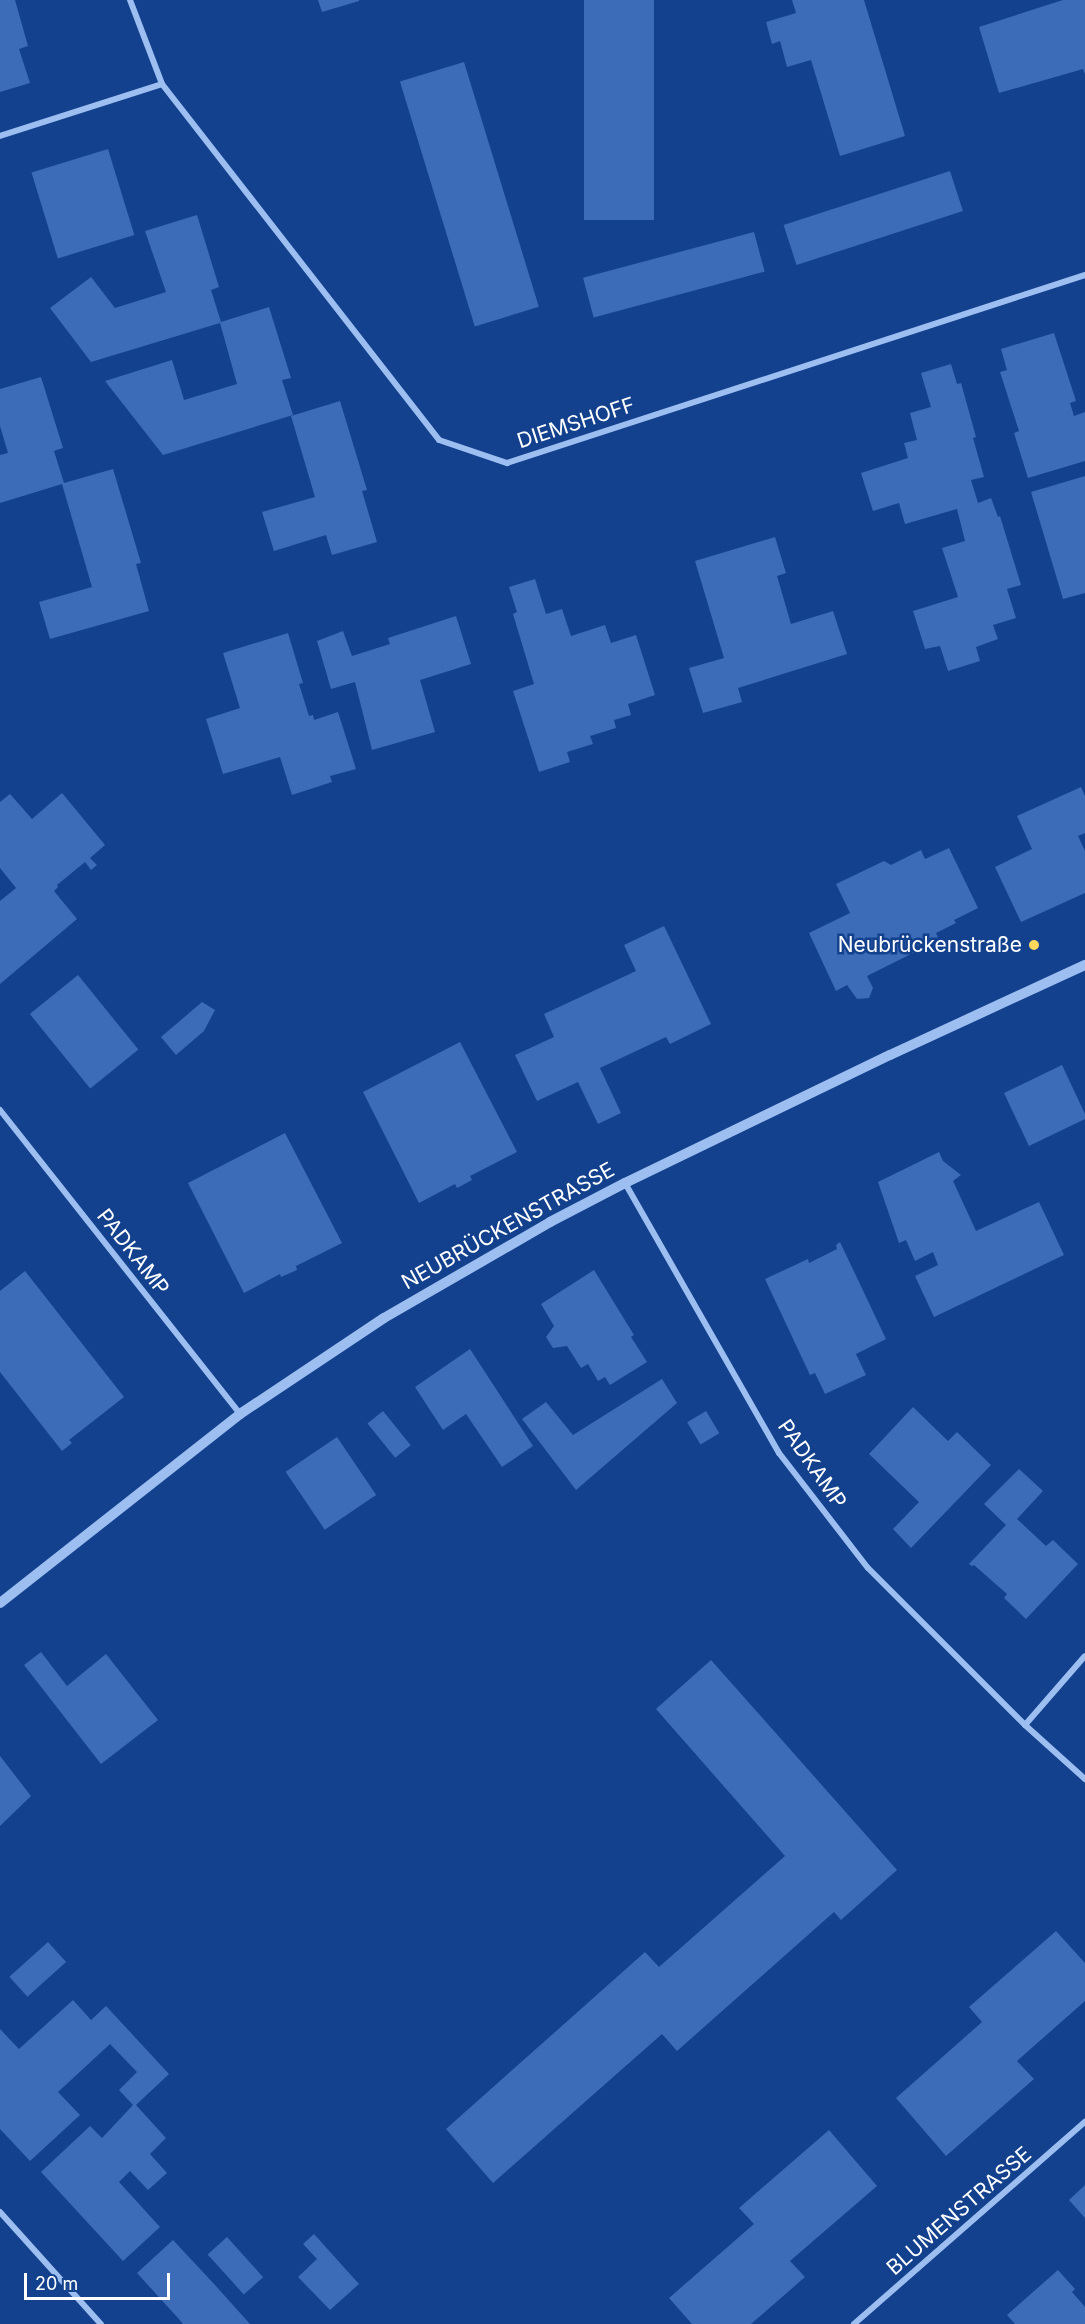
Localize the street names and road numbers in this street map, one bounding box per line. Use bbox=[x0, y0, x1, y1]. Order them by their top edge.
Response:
street label: DIEMSHOFF bbox=[514, 392, 638, 454]
street label: NEUBRÜCKENSTRASSE bbox=[397, 1157, 619, 1295]
street label: PADKAMP bbox=[92, 1204, 174, 1300]
street label: PADKAMP bbox=[772, 1415, 852, 1513]
street label: BLUMENSTRASSE bbox=[882, 2141, 1036, 2281]

